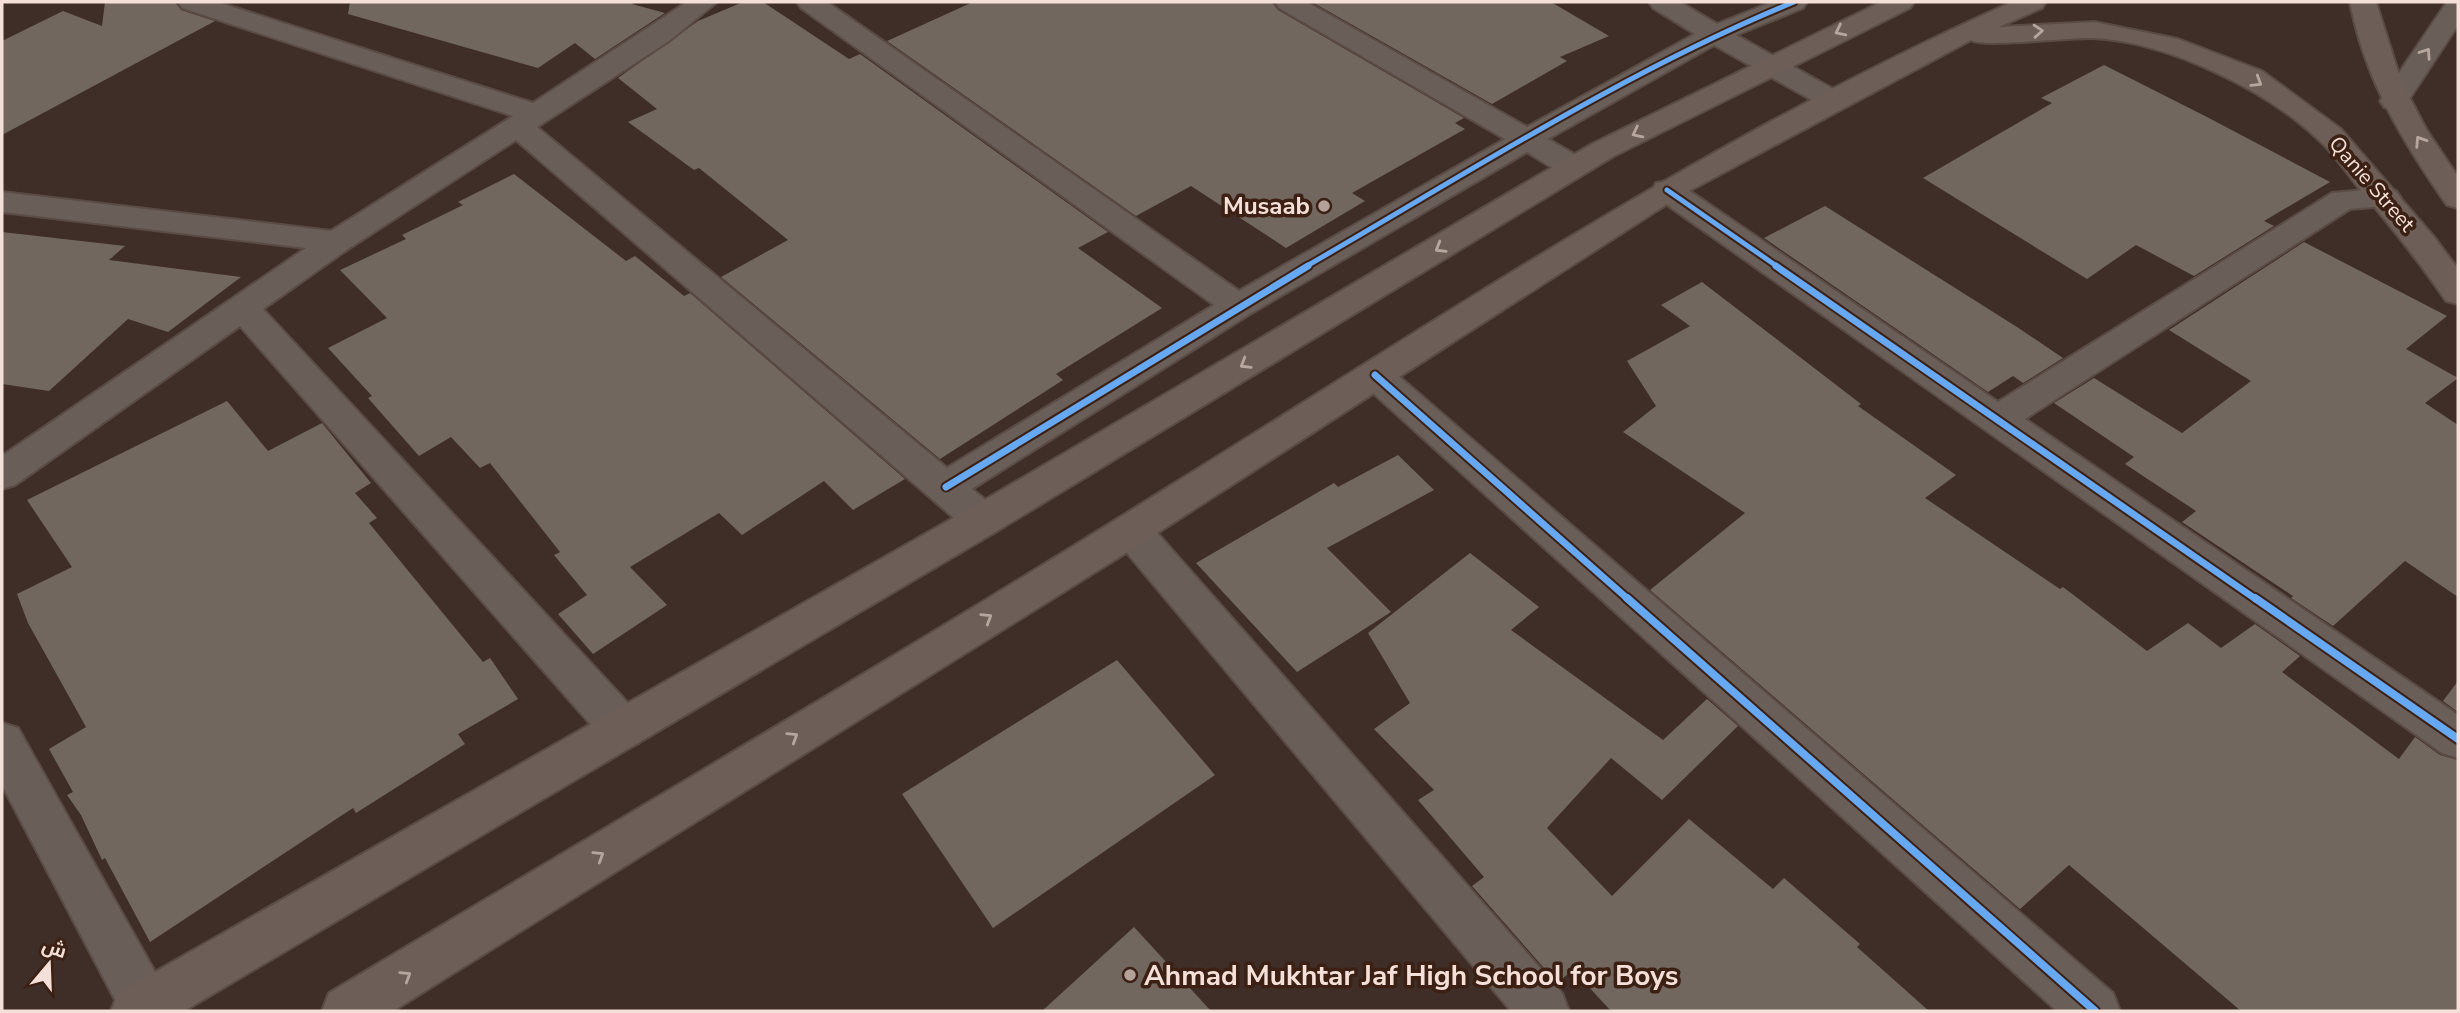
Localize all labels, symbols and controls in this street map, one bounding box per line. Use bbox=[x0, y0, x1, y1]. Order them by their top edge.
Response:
one-way arrow bbox=[1835, 23, 1847, 37]
one-way arrow bbox=[2033, 24, 2044, 39]
one-way arrow bbox=[2418, 48, 2430, 61]
one-way arrow bbox=[2249, 73, 2262, 86]
one-way arrow bbox=[1632, 125, 1644, 139]
street label: Qanie Street bbox=[2323, 130, 2422, 238]
one-way arrow bbox=[2416, 136, 2429, 149]
place label: Musaab bbox=[1223, 190, 1310, 222]
marker: Musaab bbox=[1316, 198, 1332, 214]
one-way arrow bbox=[1435, 239, 1448, 252]
one-way arrow bbox=[1239, 356, 1252, 369]
one-way arrow bbox=[980, 614, 993, 627]
one-way arrow bbox=[786, 733, 799, 746]
one-way arrow bbox=[592, 852, 605, 865]
north arrow bbox=[14, 929, 84, 999]
text: ش bbox=[38, 933, 70, 965]
place label: Ahmad Mukhtar Jaf High School for Boys bbox=[1144, 957, 1678, 995]
marker: Ahmad Mukhtar Jaf High School for Boys bbox=[1122, 967, 1138, 983]
one-way arrow bbox=[398, 971, 411, 984]

